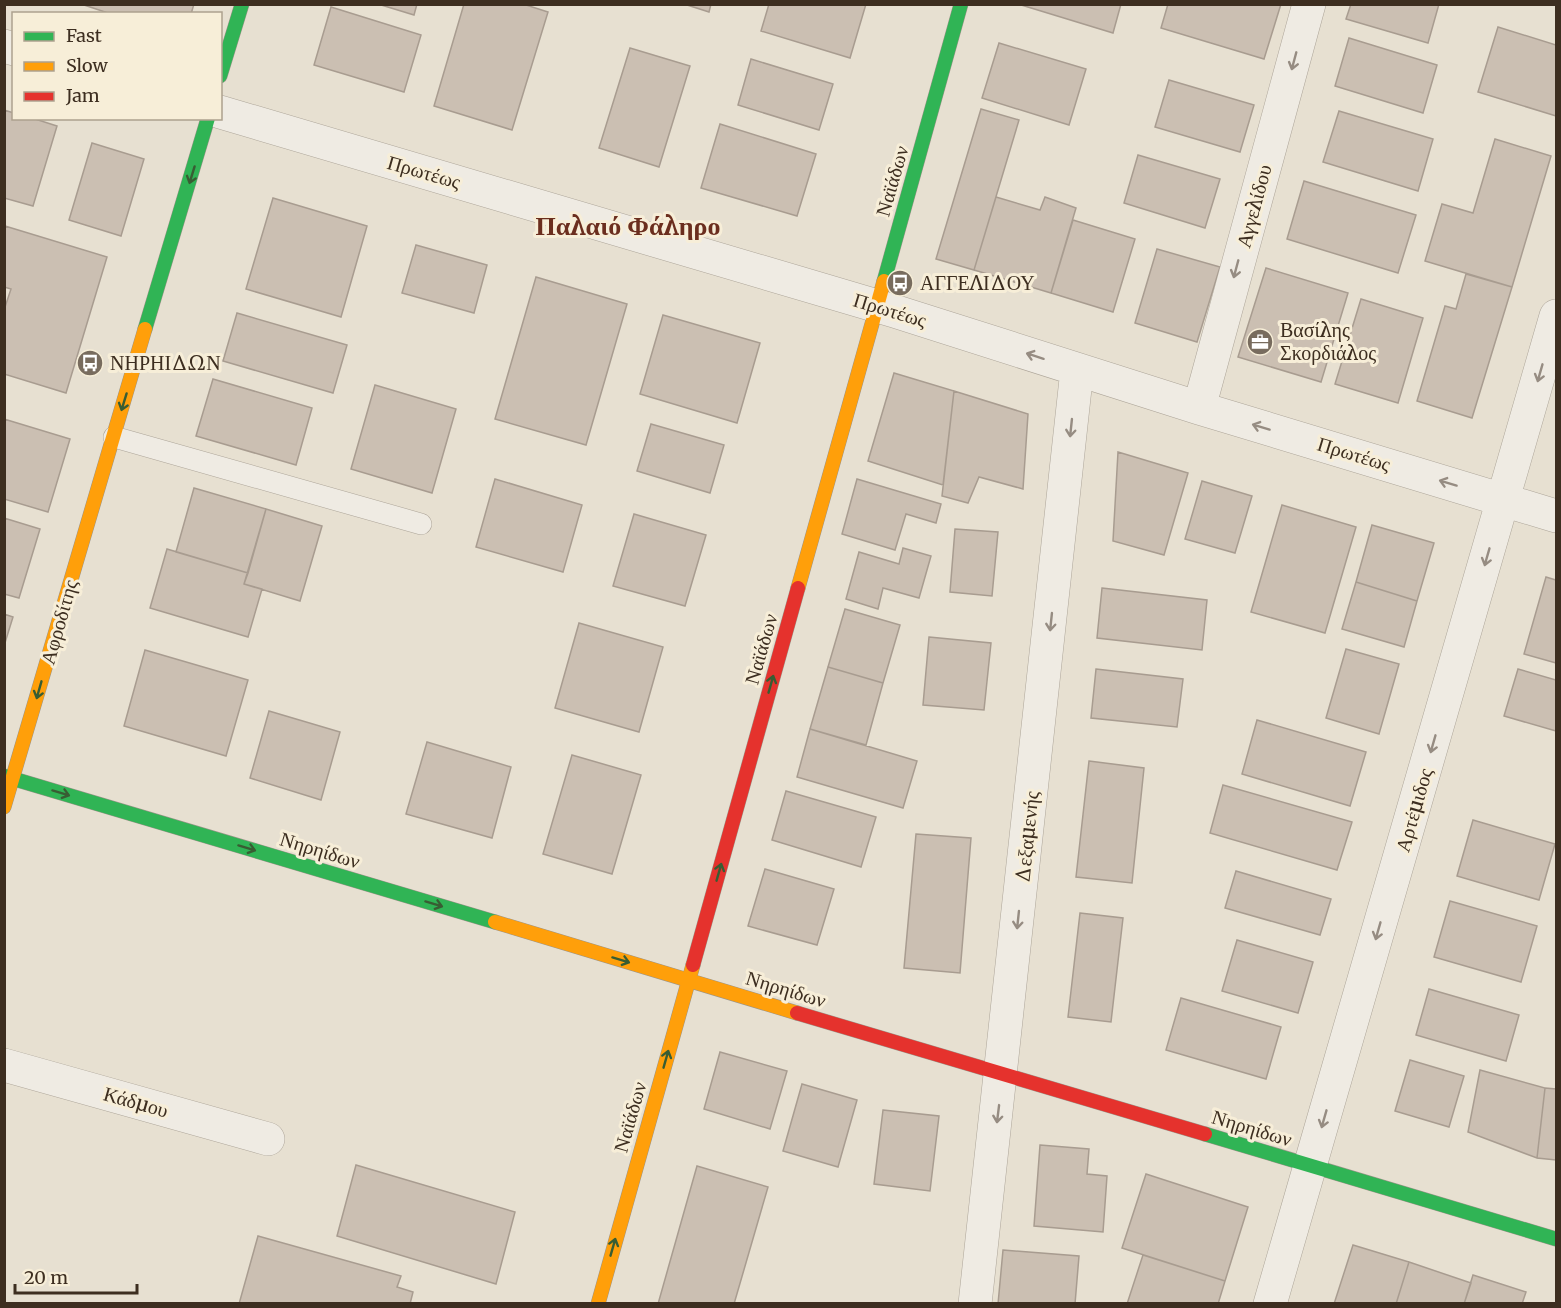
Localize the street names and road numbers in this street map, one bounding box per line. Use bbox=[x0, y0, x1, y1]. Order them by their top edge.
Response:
street label: Ναϊάδων bbox=[870, 143, 914, 219]
street label: Πρωτέως bbox=[385, 149, 464, 194]
street label: Αγγελίδου bbox=[1230, 161, 1277, 250]
street label: Πρωτέως bbox=[851, 287, 930, 332]
street label: Πρωτέως bbox=[1315, 431, 1394, 476]
street label: Αφροδίτης bbox=[34, 576, 83, 667]
street label: Ναϊάδων bbox=[739, 611, 783, 687]
street label: Αρτέμιδος bbox=[1390, 765, 1437, 855]
street label: Δεξαμενής bbox=[1009, 790, 1044, 884]
street label: Νηρηίδων bbox=[277, 826, 363, 874]
street label: Νηρηίδων bbox=[743, 965, 829, 1013]
street label: Ναϊάδων bbox=[608, 1079, 652, 1155]
street label: Κάδμου bbox=[101, 1080, 171, 1123]
street label: Νηρηίδων bbox=[1209, 1104, 1295, 1152]

